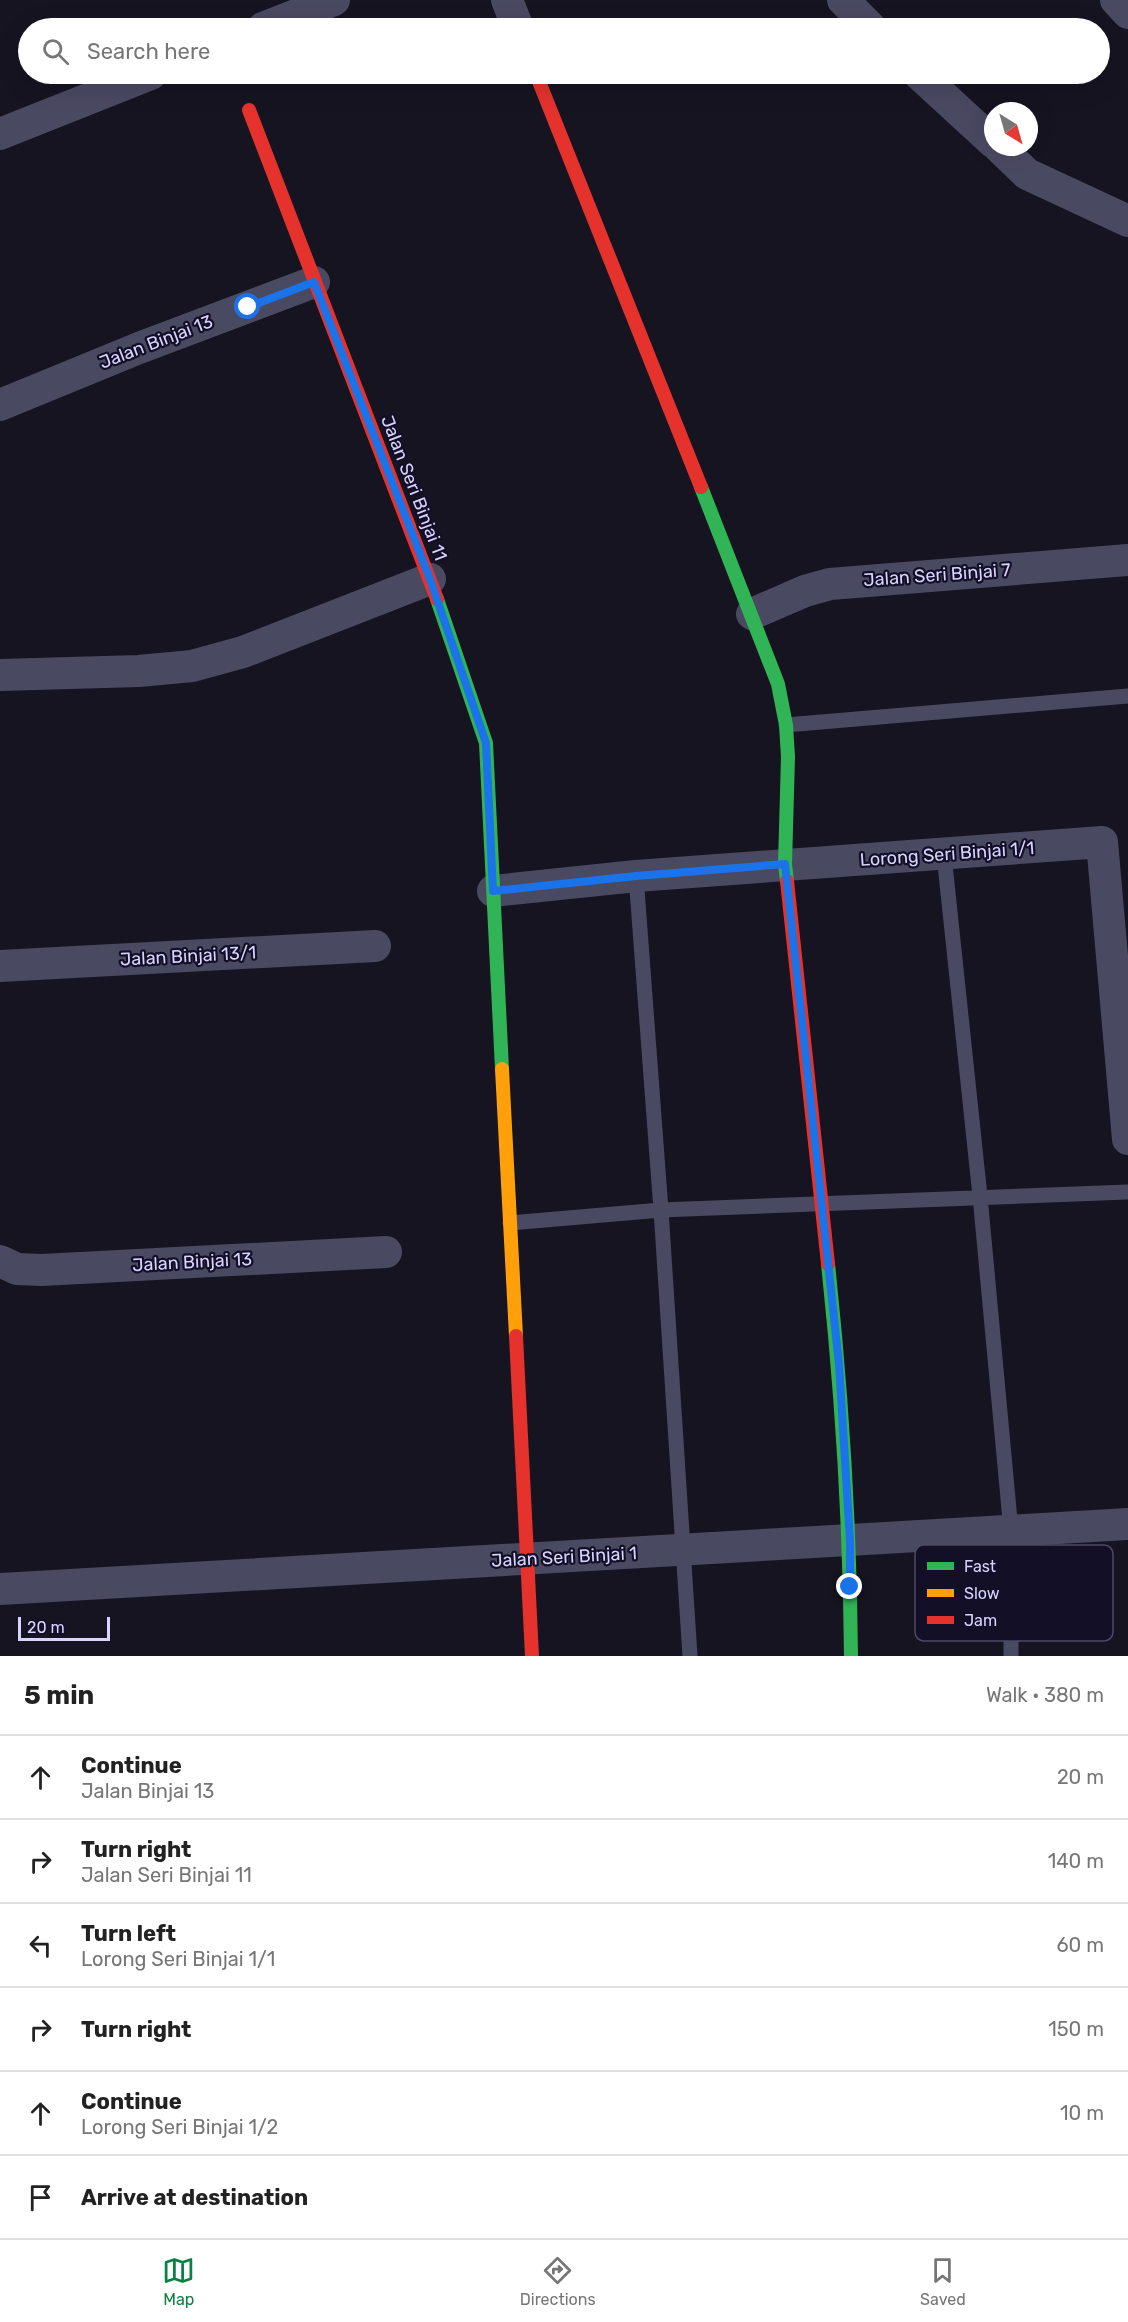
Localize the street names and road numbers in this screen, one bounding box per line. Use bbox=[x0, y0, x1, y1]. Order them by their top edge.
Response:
street label: Jalan Binjai 13 bbox=[96, 310, 216, 374]
street label: Jalan Seri Binjai 11 bbox=[376, 412, 452, 564]
street label: Jalan Seri Binjai 7 bbox=[863, 559, 1011, 591]
street label: Lorong Seri Binjai 1/1 bbox=[859, 837, 1035, 871]
street label: Jalan Binjai 13/1 bbox=[119, 941, 257, 971]
street label: Jalan Binjai 13 bbox=[132, 1248, 252, 1276]
street label: Jalan Seri Binjai 1 bbox=[490, 1542, 638, 1572]

